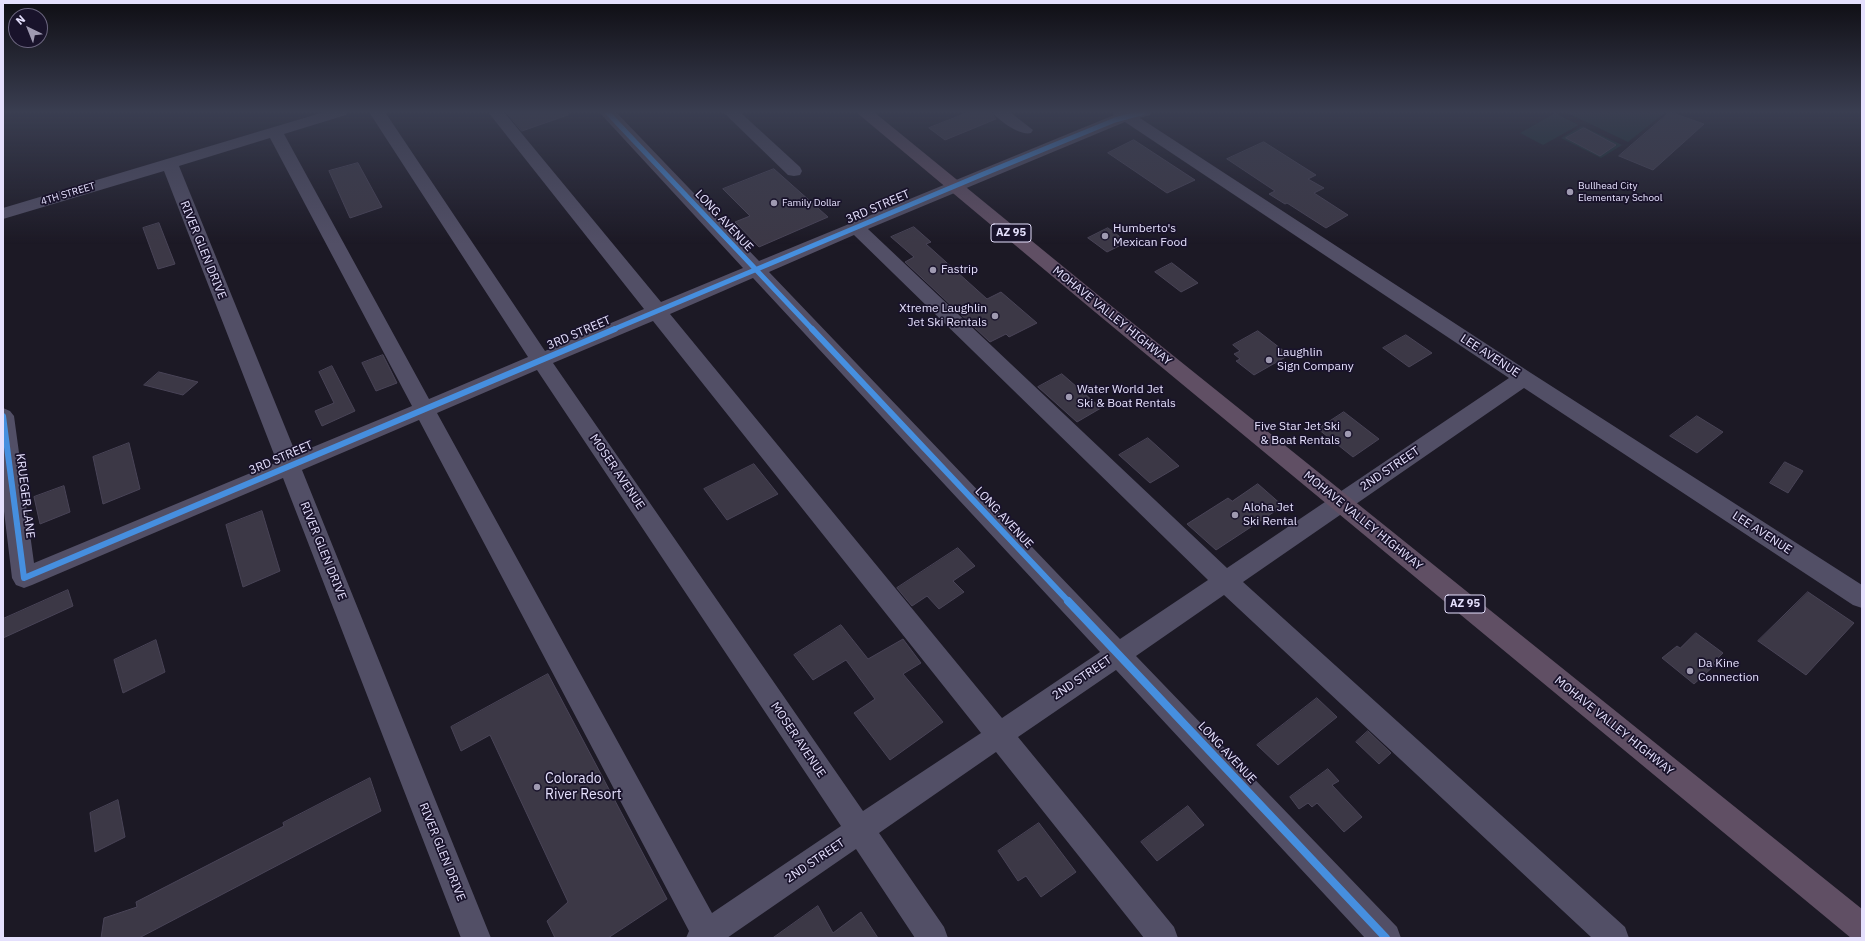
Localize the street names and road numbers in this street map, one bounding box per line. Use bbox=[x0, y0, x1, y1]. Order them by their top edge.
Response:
street label: 4TH STREET bbox=[39, 180, 97, 208]
street label: LONG AVENUE bbox=[692, 187, 756, 255]
street label: 3RD STREET bbox=[844, 187, 912, 227]
street label: RIVER GLEN DRIVE bbox=[177, 199, 229, 301]
road number: AZ 95 bbox=[991, 224, 1031, 242]
street label: MOHAVE VALLEY HIGHWAY bbox=[1049, 263, 1175, 369]
street label: 3RD STREET bbox=[545, 313, 613, 353]
street label: LEE AVENUE bbox=[1458, 331, 1522, 381]
street label: MOSER AVENUE bbox=[586, 432, 648, 512]
street label: 3RD STREET bbox=[247, 438, 315, 478]
street label: 2ND STREET bbox=[1357, 444, 1423, 494]
street label: KRUEGER LANE bbox=[13, 453, 37, 539]
street label: MOHAVE VALLEY HIGHWAY bbox=[1300, 468, 1426, 574]
street label: LONG AVENUE bbox=[972, 484, 1036, 552]
street label: RIVER GLEN DRIVE bbox=[297, 500, 349, 602]
street label: LEE AVENUE bbox=[1730, 508, 1794, 558]
road number: AZ 95 bbox=[1445, 595, 1485, 613]
street label: 2ND STREET bbox=[1049, 653, 1115, 703]
street label: MOHAVE VALLEY HIGHWAY bbox=[1551, 673, 1677, 779]
street label: MOSER AVENUE bbox=[767, 700, 829, 780]
street label: LONG AVENUE bbox=[1195, 719, 1259, 787]
street label: RIVER GLEN DRIVE bbox=[416, 801, 468, 903]
street label: 2ND STREET bbox=[782, 836, 848, 886]

